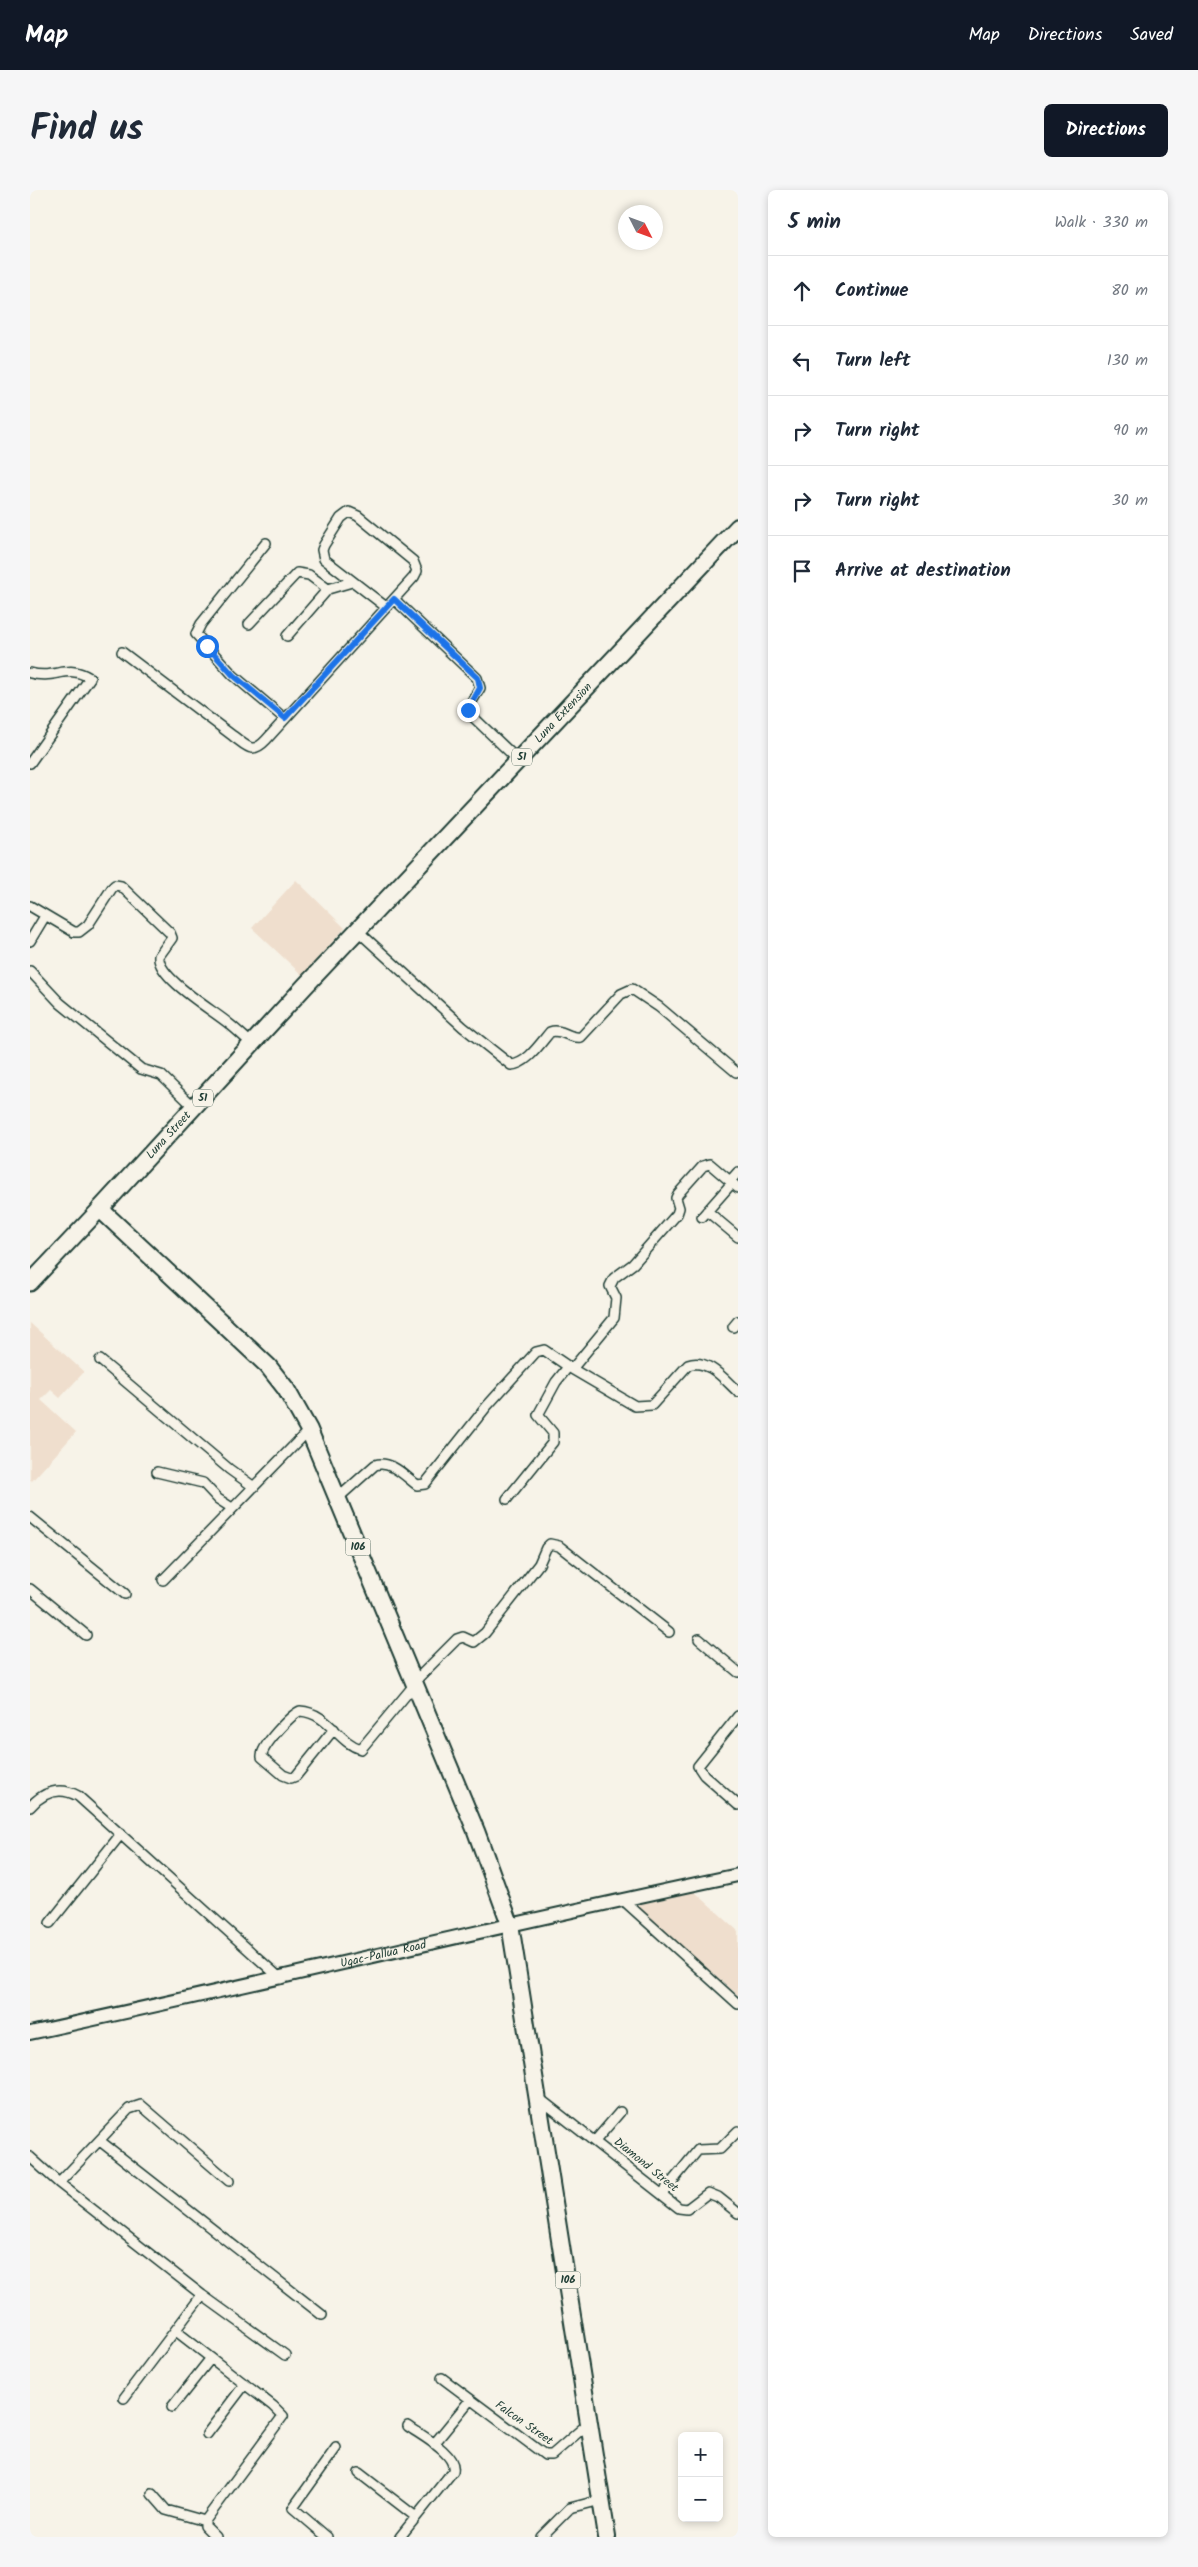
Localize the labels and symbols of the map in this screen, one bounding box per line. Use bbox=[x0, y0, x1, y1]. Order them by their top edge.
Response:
north arrow bbox=[618, 205, 663, 250]
route start bbox=[196, 635, 219, 658]
street label: Luna Extension bbox=[529, 678, 596, 747]
route end bbox=[457, 699, 480, 722]
road number: 51 bbox=[512, 748, 532, 766]
road number: 51 bbox=[193, 1090, 213, 1106]
street label: Luna Street bbox=[141, 1106, 196, 1163]
road number: 106 bbox=[346, 1538, 370, 1555]
street label: Ugac-Pallua Road bbox=[338, 1934, 429, 1973]
street label: Diamond Street bbox=[609, 2133, 683, 2197]
road number: 106 bbox=[556, 2272, 580, 2288]
street label: Falcon Street bbox=[491, 2396, 557, 2450]

